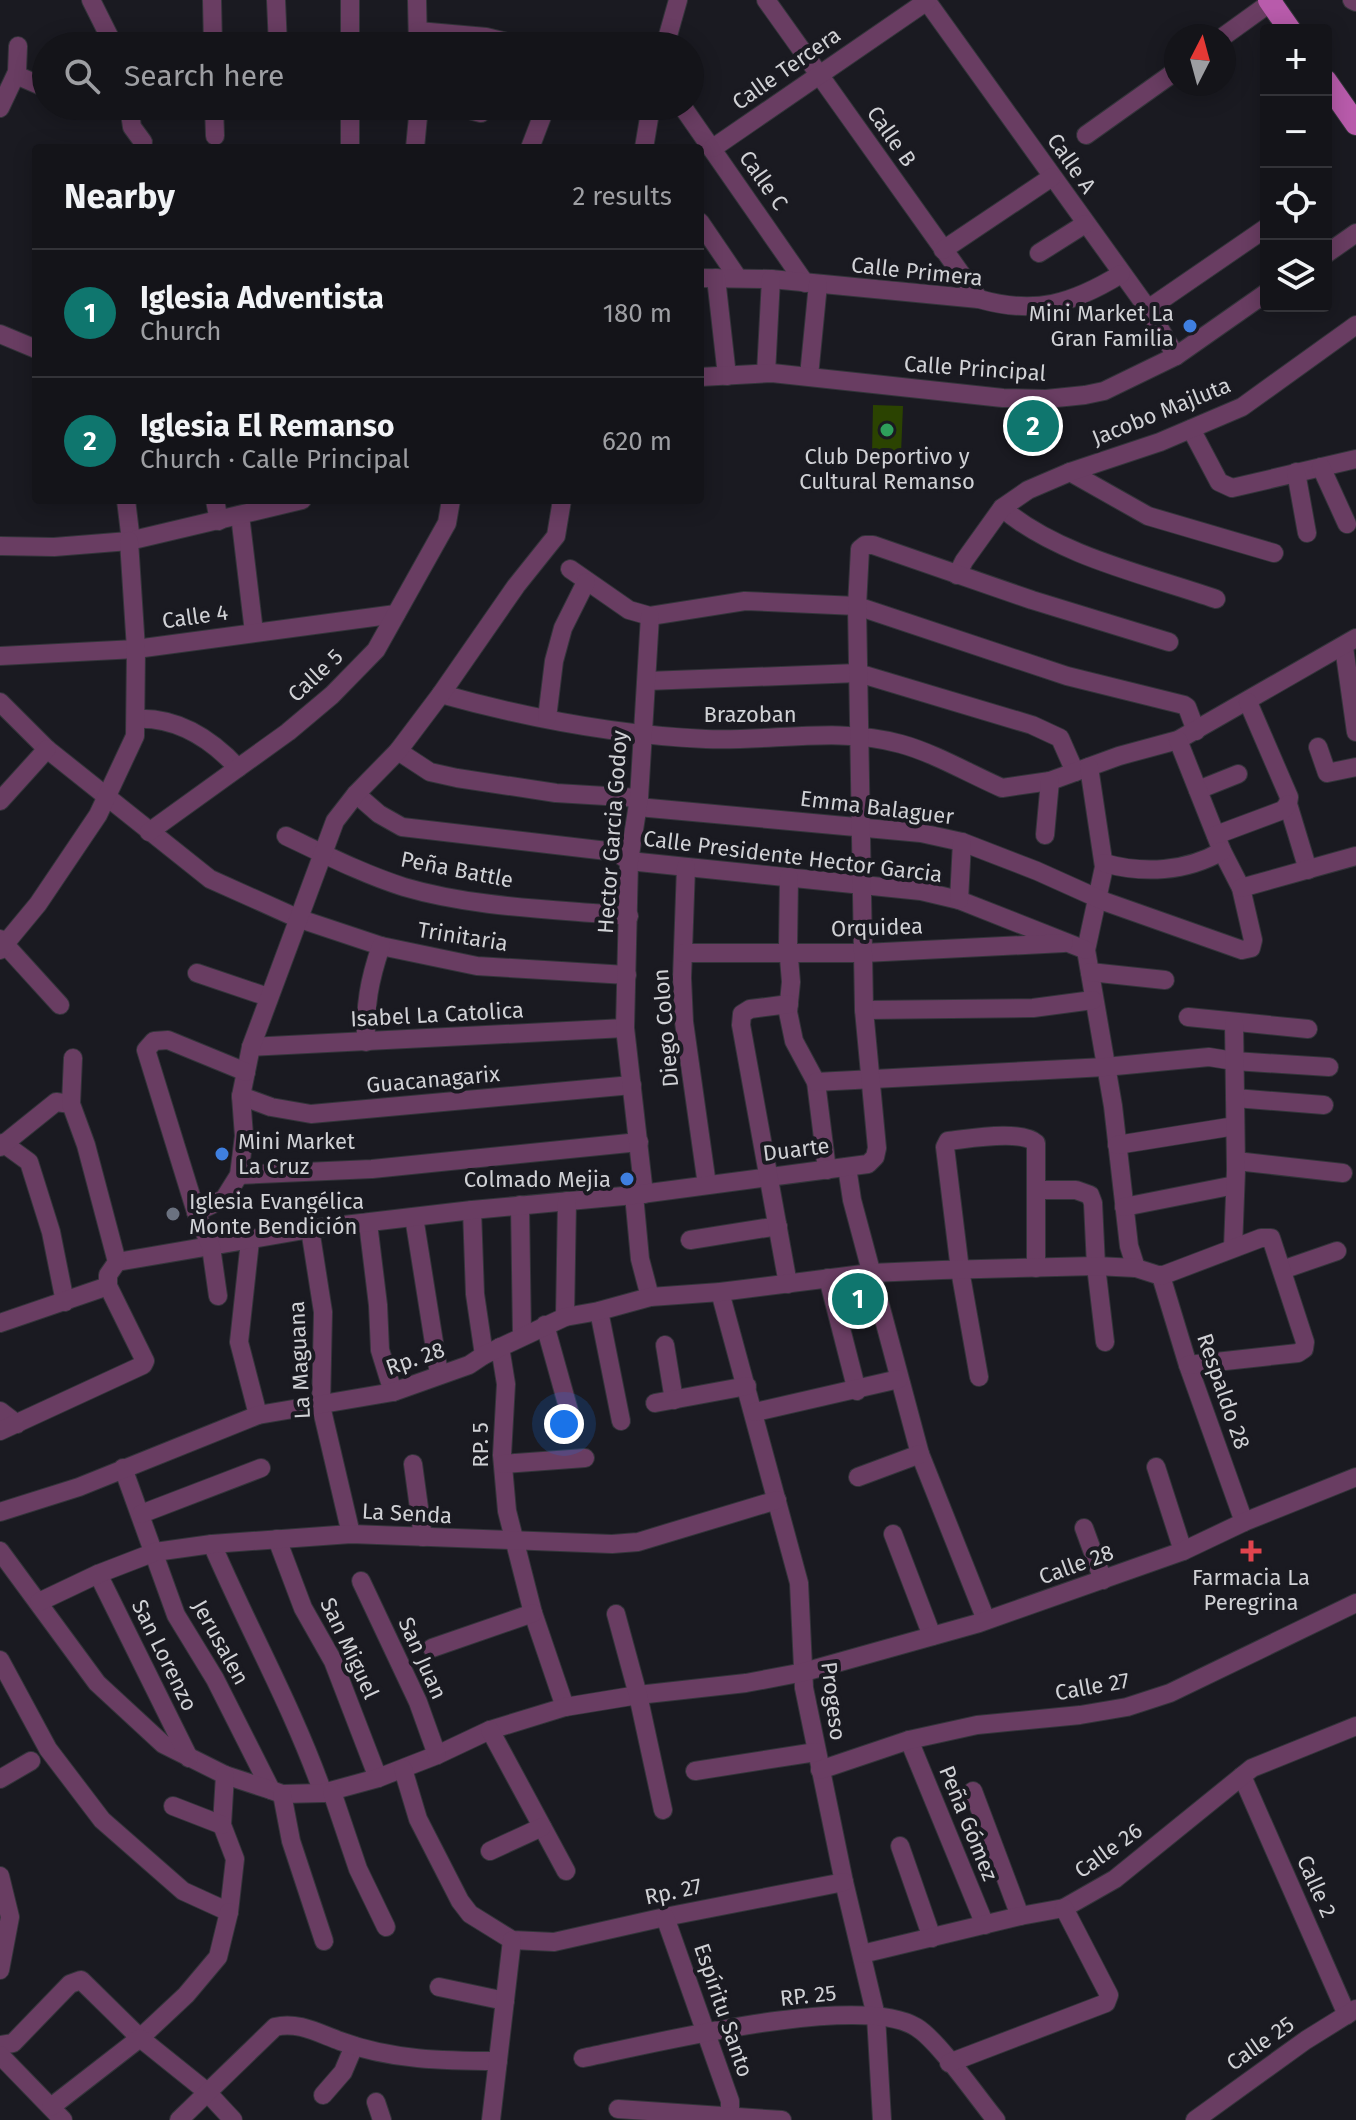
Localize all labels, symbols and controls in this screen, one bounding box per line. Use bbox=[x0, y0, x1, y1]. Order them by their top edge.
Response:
street label: Calle Tercera bbox=[727, 21, 846, 116]
north arrow bbox=[1164, 24, 1236, 96]
map controls bbox=[1260, 24, 1332, 312]
button: + bbox=[1260, 24, 1332, 96]
search box bbox=[32, 32, 704, 120]
icon: search bbox=[60, 54, 104, 98]
text: Search here bbox=[124, 58, 284, 94]
button: − bbox=[1260, 96, 1332, 168]
street label: Calle B bbox=[861, 101, 922, 172]
street label: Calle A bbox=[1041, 128, 1102, 199]
street label: Calle C bbox=[733, 145, 794, 215]
button: locate bbox=[1260, 168, 1332, 240]
text: Nearby bbox=[64, 176, 175, 217]
text: 2 results bbox=[572, 181, 672, 212]
button: layers bbox=[1260, 240, 1332, 312]
street label: Calle Primera bbox=[850, 251, 984, 292]
text: Iglesia Adventista bbox=[140, 280, 384, 316]
text: 1 bbox=[84, 298, 96, 329]
text: 180 m bbox=[603, 298, 672, 329]
place label: Mini Market La Gran Familia bbox=[1029, 300, 1174, 352]
text: Church bbox=[140, 316, 222, 347]
marker: Mini Market La Gran Familia bbox=[1181, 317, 1199, 335]
street label: Calle Principal bbox=[903, 350, 1047, 387]
street label: Jacobo Majluta bbox=[1088, 371, 1235, 452]
pin: 2 bbox=[1007, 396, 1059, 456]
text: Iglesia El Remanso bbox=[140, 408, 394, 444]
marker: Club Deportivo y Cultural Remanso bbox=[878, 421, 896, 439]
text: 2 bbox=[83, 426, 97, 457]
text: 620 m bbox=[602, 426, 672, 457]
place label: Club Deportivo y Cultural Remanso bbox=[799, 443, 975, 495]
text: Church · Calle Principal bbox=[140, 444, 410, 475]
street label: Calle 4 bbox=[160, 598, 230, 634]
street label: Calle 5 bbox=[282, 643, 348, 708]
street label: Brazoban bbox=[703, 701, 797, 728]
street label: Hector Garcia Godoy bbox=[592, 729, 633, 935]
street label: Emma Balaguer bbox=[798, 785, 956, 830]
street label: Calle Presidente Hector Garcia bbox=[642, 825, 944, 888]
street label: Peña Battle bbox=[398, 845, 516, 894]
street label: Orquidea bbox=[831, 912, 924, 943]
street label: Trinitaria bbox=[416, 916, 510, 957]
street label: Diego Colon bbox=[647, 968, 684, 1088]
street label: Isabel La Catolica bbox=[350, 996, 525, 1033]
street label: Guacanagarix bbox=[365, 1060, 501, 1099]
place label: Mini Market La Cruz bbox=[238, 1128, 355, 1180]
street label: Duarte bbox=[761, 1132, 831, 1167]
marker: Mini Market La Cruz bbox=[213, 1145, 231, 1163]
place label: Colmado Mejia bbox=[464, 1166, 611, 1193]
marker: Colmado Mejia bbox=[618, 1170, 636, 1188]
place label: Iglesia Evangélica Monte Bendición bbox=[189, 1188, 364, 1240]
marker: Iglesia Evangélica Monte Bendición bbox=[164, 1205, 182, 1223]
pin: 1 bbox=[832, 1269, 884, 1329]
street label: La Maguana bbox=[283, 1300, 316, 1420]
street label: Respaldo 28 bbox=[1191, 1330, 1256, 1453]
street label: Rp. 28 bbox=[382, 1336, 448, 1381]
your location bbox=[544, 1404, 584, 1444]
street label: RP. 5 bbox=[467, 1422, 494, 1468]
street label: La Senda bbox=[361, 1498, 453, 1529]
street label: Calle 28 bbox=[1035, 1539, 1117, 1590]
marker: Farmacia La Peregrina bbox=[1242, 1542, 1260, 1560]
place label: Farmacia La Peregrina bbox=[1192, 1564, 1310, 1616]
street label: San Miguel bbox=[314, 1593, 385, 1703]
street label: San Lorenzo bbox=[126, 1595, 203, 1716]
street label: Jerusalen bbox=[186, 1595, 255, 1689]
street label: San Juan bbox=[393, 1613, 453, 1703]
street label: Progeso bbox=[815, 1660, 852, 1742]
street label: Calle 27 bbox=[1053, 1667, 1132, 1706]
street label: Peña Gómez bbox=[933, 1762, 1004, 1885]
street label: Calle 26 bbox=[1069, 1817, 1147, 1884]
street label: Calle 2 bbox=[1291, 1851, 1342, 1922]
street label: Rp. 27 bbox=[642, 1872, 704, 1911]
street label: Espíritu Santo bbox=[688, 1940, 759, 2081]
street label: RP. 25 bbox=[779, 1979, 838, 2012]
street label: Calle 25 bbox=[1221, 2010, 1299, 2076]

